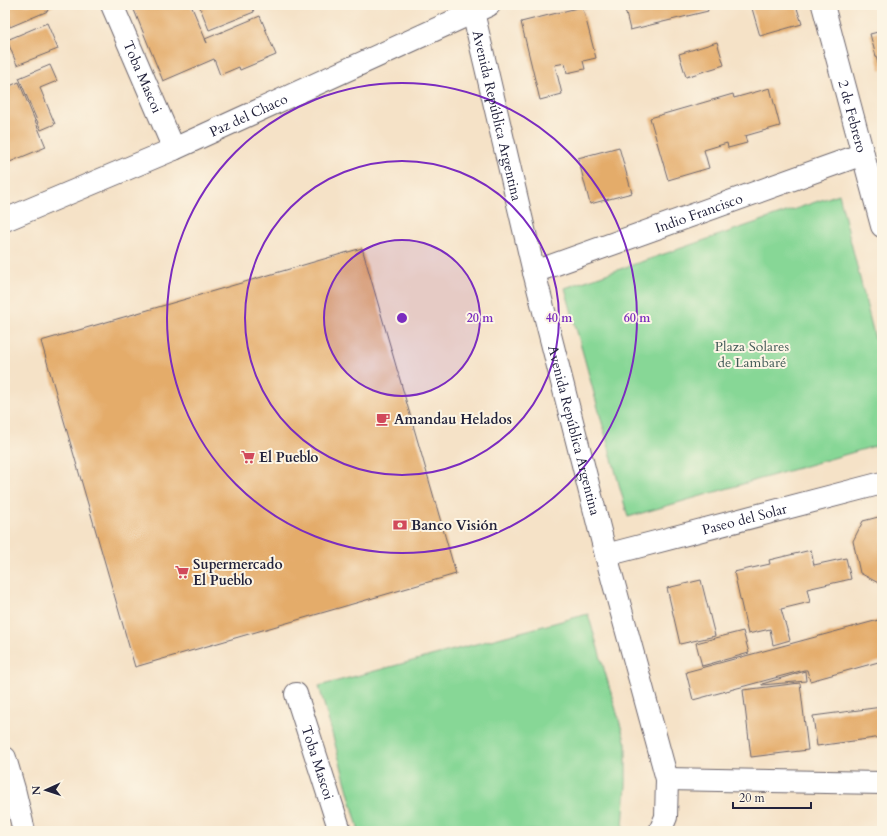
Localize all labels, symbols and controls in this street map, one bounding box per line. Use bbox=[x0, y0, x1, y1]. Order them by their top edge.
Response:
street label: Avenida República Argentina bbox=[468, 28, 527, 203]
street label: Toba Mascoi bbox=[119, 38, 167, 116]
street label: 2 de Febrero bbox=[834, 78, 872, 155]
street label: Paz del Chaco bbox=[206, 89, 291, 141]
street label: Indio Francisco bbox=[652, 188, 745, 237]
text: 20 m bbox=[467, 310, 494, 326]
text: 40 m bbox=[546, 310, 573, 326]
text: 60 m bbox=[624, 310, 651, 326]
centre of rings bbox=[395, 311, 409, 325]
park label: Plaza Solares de Lambaré bbox=[715, 337, 789, 372]
street label: Avenida República Argentina bbox=[544, 343, 605, 517]
place label: Amandau Helados bbox=[394, 410, 512, 429]
cafe icon: Amandau Helados bbox=[375, 411, 391, 427]
place label: El Pueblo bbox=[259, 448, 318, 467]
supermarket icon: El Pueblo bbox=[240, 449, 256, 465]
street label: Paseo del Solar bbox=[700, 498, 790, 539]
place label: Banco Visión bbox=[411, 516, 498, 535]
bank icon: Banco Visión bbox=[392, 517, 408, 533]
place label: Supermercado El Pueblo bbox=[193, 555, 283, 590]
supermarket icon: Supermercado El Pueblo bbox=[174, 564, 190, 580]
street label: Toba Mascoi bbox=[297, 723, 339, 802]
north arrow bbox=[26, 770, 66, 810]
scale bar bbox=[733, 784, 811, 810]
text: N bbox=[29, 785, 44, 796]
text: 20 m bbox=[739, 790, 766, 806]

